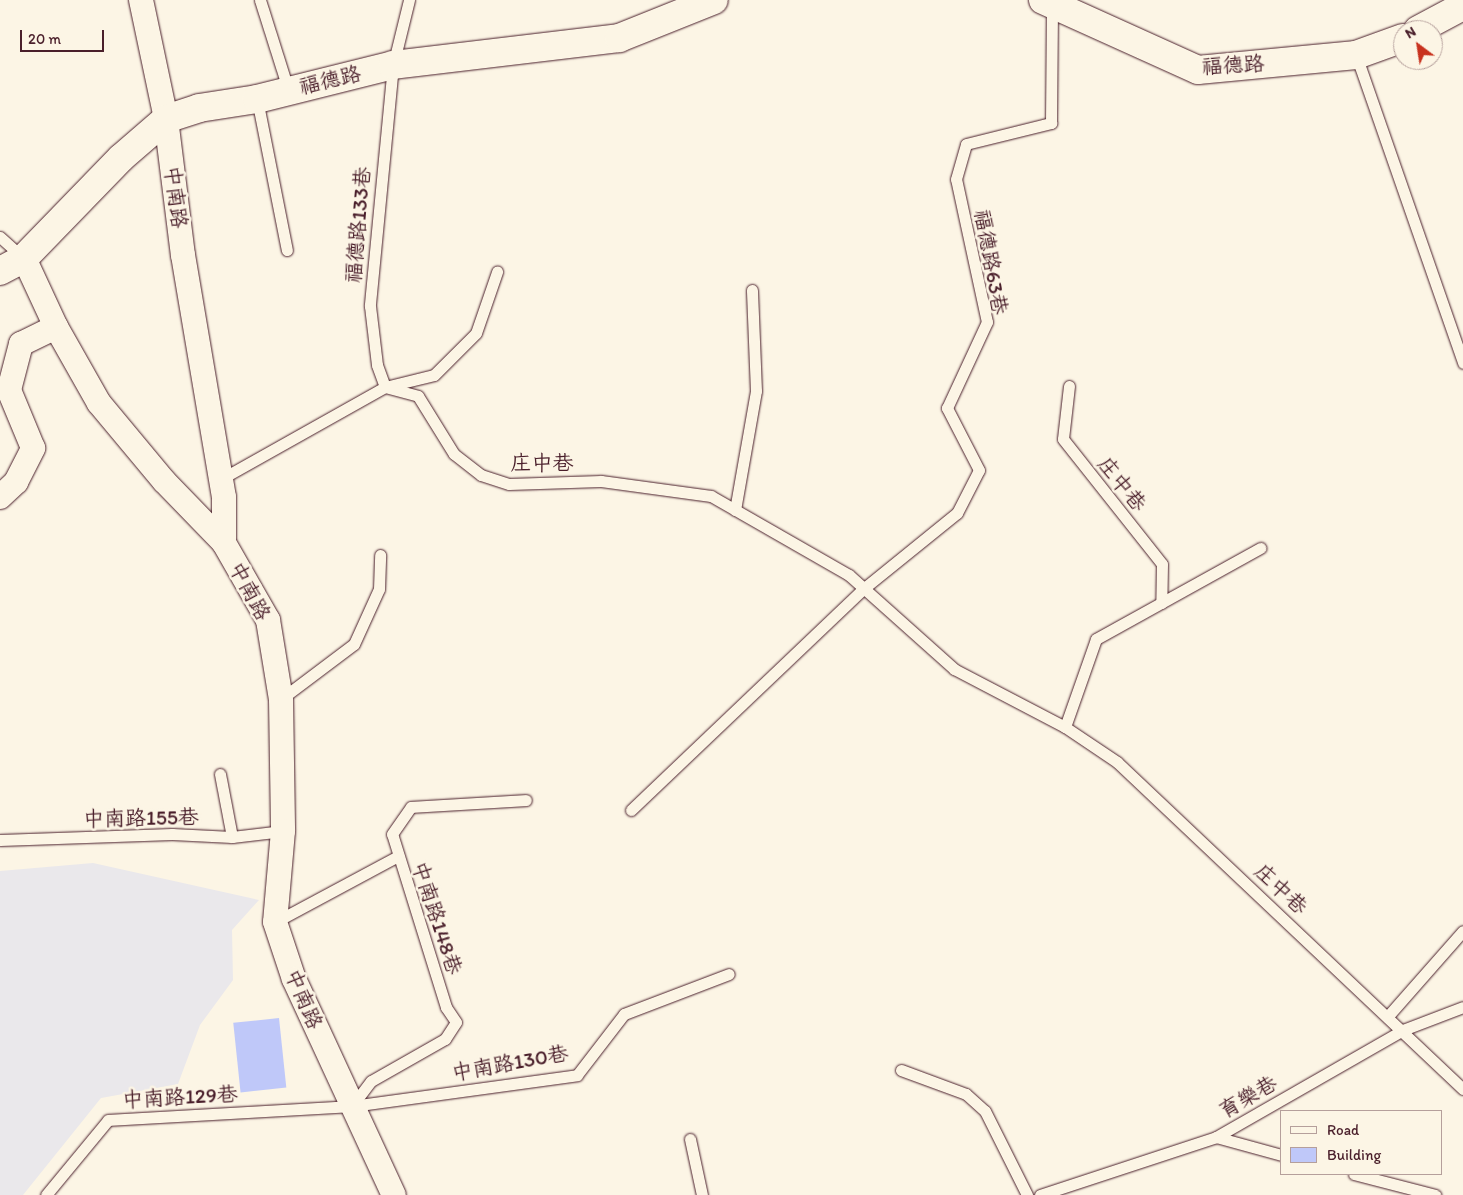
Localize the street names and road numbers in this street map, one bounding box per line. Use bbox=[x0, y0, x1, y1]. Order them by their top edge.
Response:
street label: 福德路 bbox=[1201, 51, 1265, 79]
street label: 福德路 bbox=[296, 61, 364, 99]
street label: 中南路 bbox=[160, 164, 192, 230]
street label: 福德路133巷 bbox=[340, 166, 376, 284]
street label: 福德路63巷 bbox=[969, 207, 1013, 317]
street label: 庄中巷 bbox=[511, 450, 573, 476]
street label: 庄中巷 bbox=[1092, 452, 1152, 516]
street label: 中南路 bbox=[224, 557, 276, 625]
street label: 中南路155巷 bbox=[83, 804, 199, 832]
street label: 中南路148巷 bbox=[407, 858, 467, 978]
street label: 庄中巷 bbox=[1249, 858, 1313, 920]
street label: 中南路 bbox=[280, 965, 328, 1033]
street label: 中南路130巷 bbox=[450, 1040, 570, 1086]
street label: 育樂巷 bbox=[1214, 1070, 1282, 1124]
street label: 中南路129巷 bbox=[122, 1081, 238, 1113]

